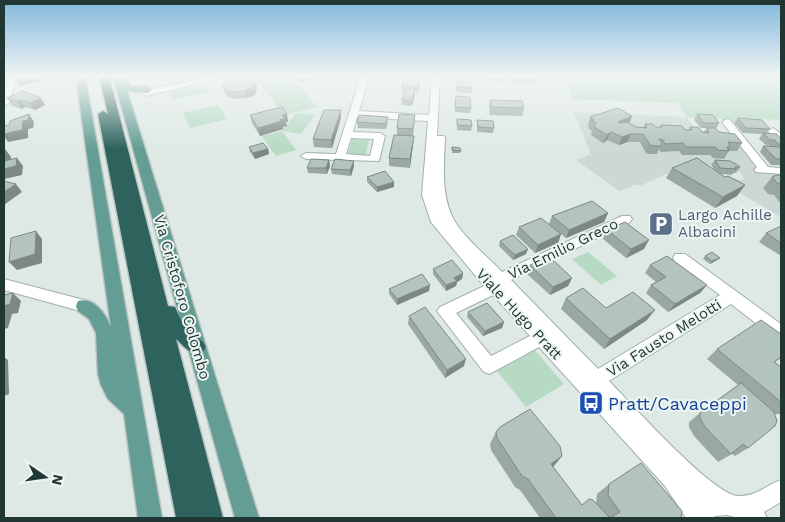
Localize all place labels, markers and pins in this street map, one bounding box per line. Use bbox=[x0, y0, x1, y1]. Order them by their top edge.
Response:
place label: Largo Achille Albacini bbox=[678, 206, 772, 241]
parking icon: Largo Achille Albacini bbox=[648, 211, 674, 237]
bus stop icon: Pratt/Cavaceppi bbox=[578, 390, 604, 416]
place label: Pratt/Cavaceppi bbox=[608, 393, 747, 414]

